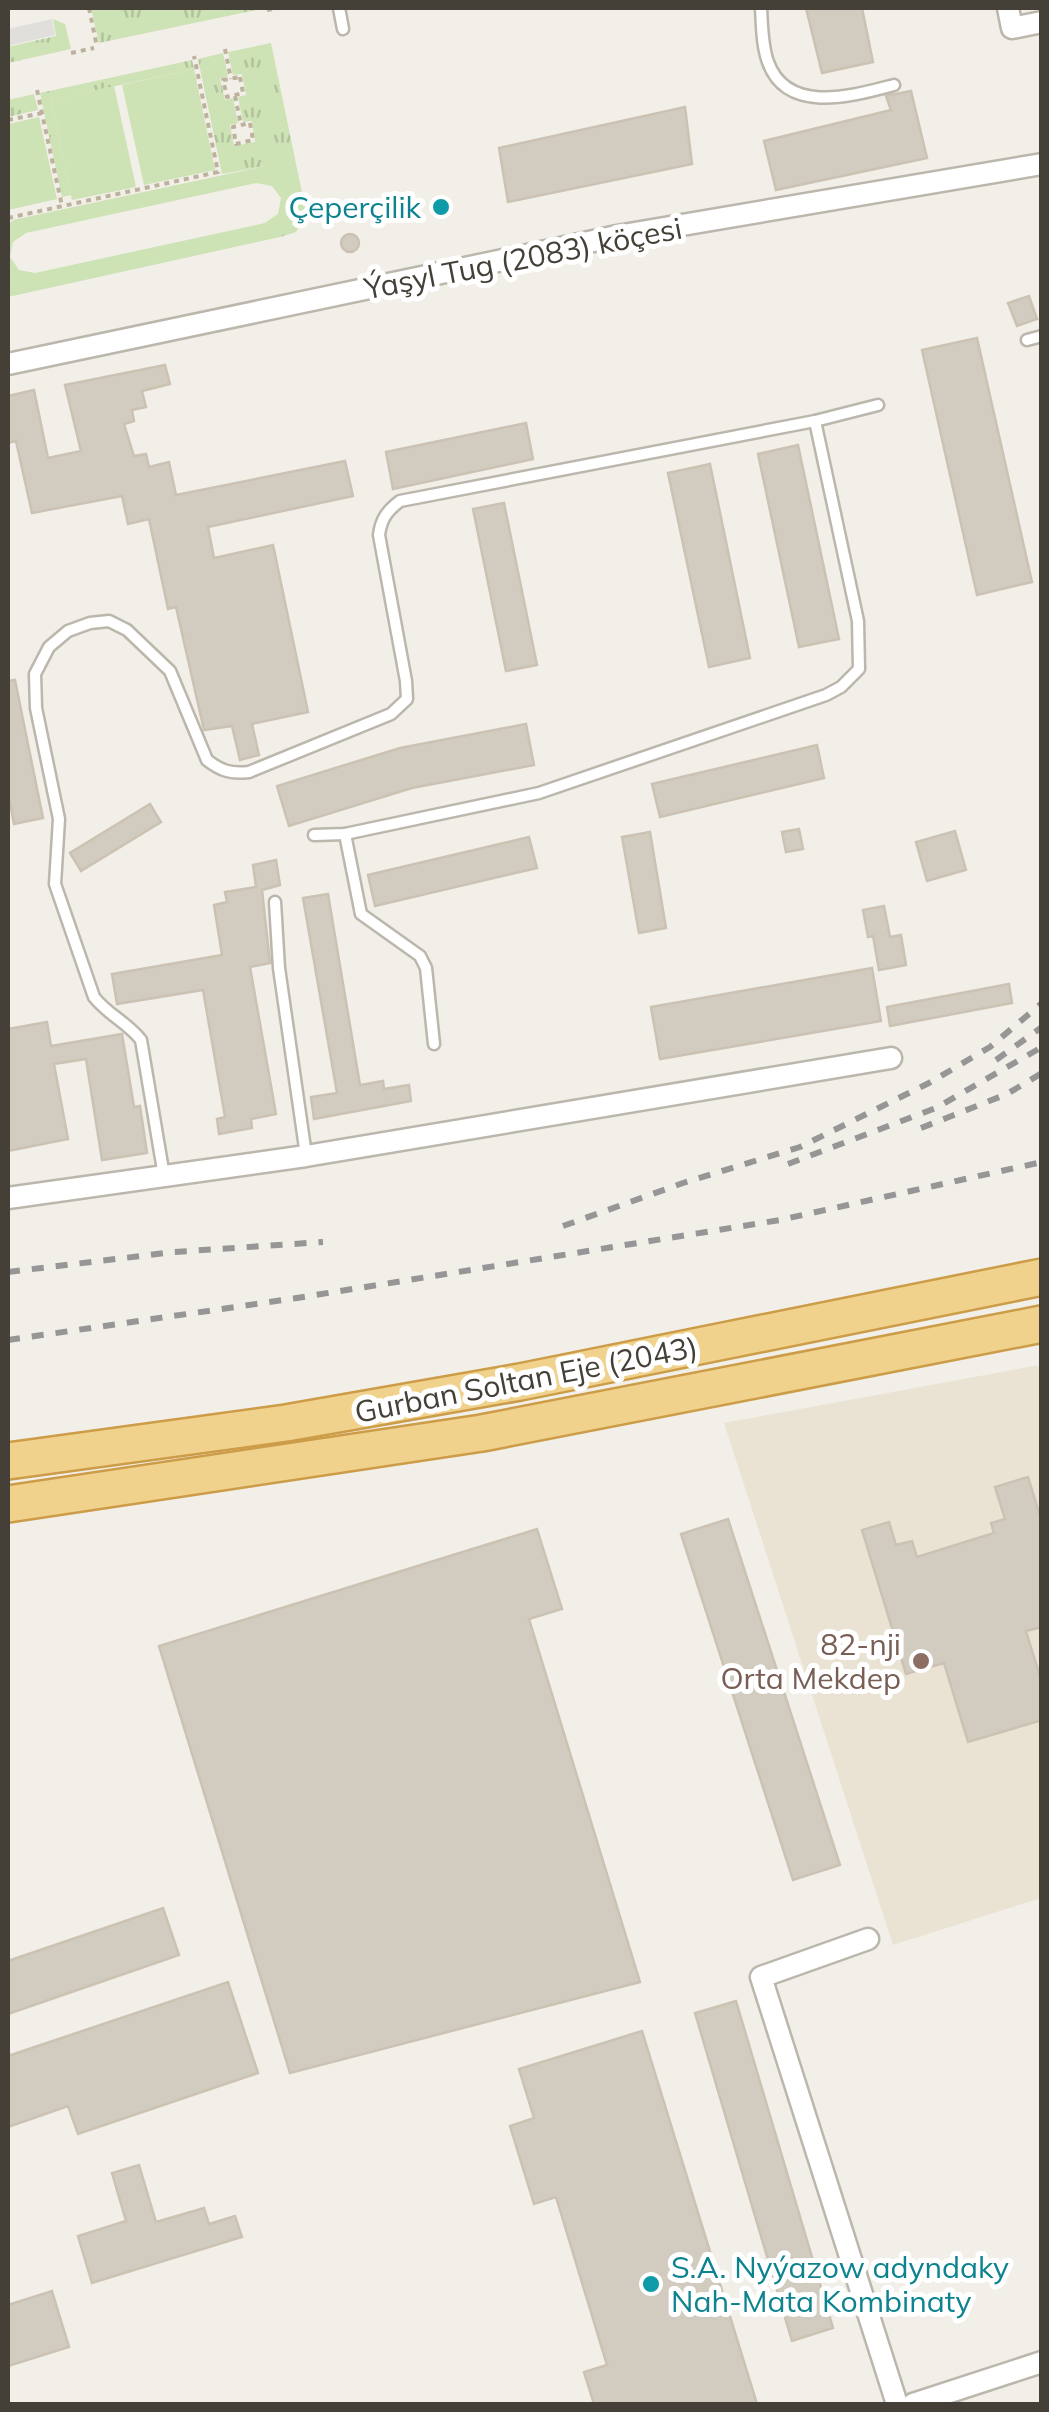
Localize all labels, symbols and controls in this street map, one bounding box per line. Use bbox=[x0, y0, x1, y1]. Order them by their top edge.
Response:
place label: Çeperçilik bbox=[288, 188, 422, 226]
marker: Çeperçilik bbox=[430, 196, 452, 218]
street label: Ýaşyl Tug (2083) köçesi bbox=[360, 209, 685, 308]
street label: Gurban Soltan Eje (2043) bbox=[351, 1327, 701, 1431]
place label: 82-nji Orta Mekdep bbox=[720, 1625, 901, 1697]
marker: 82-nji Orta Mekdep bbox=[910, 1650, 932, 1672]
place label: S.A. Nyýazow adyndaky Nah-Mata Kombinaty bbox=[671, 2248, 1009, 2320]
marker: S.A. Nyýazow adyndaky Nah-Mata Kombinaty bbox=[640, 2273, 662, 2295]

